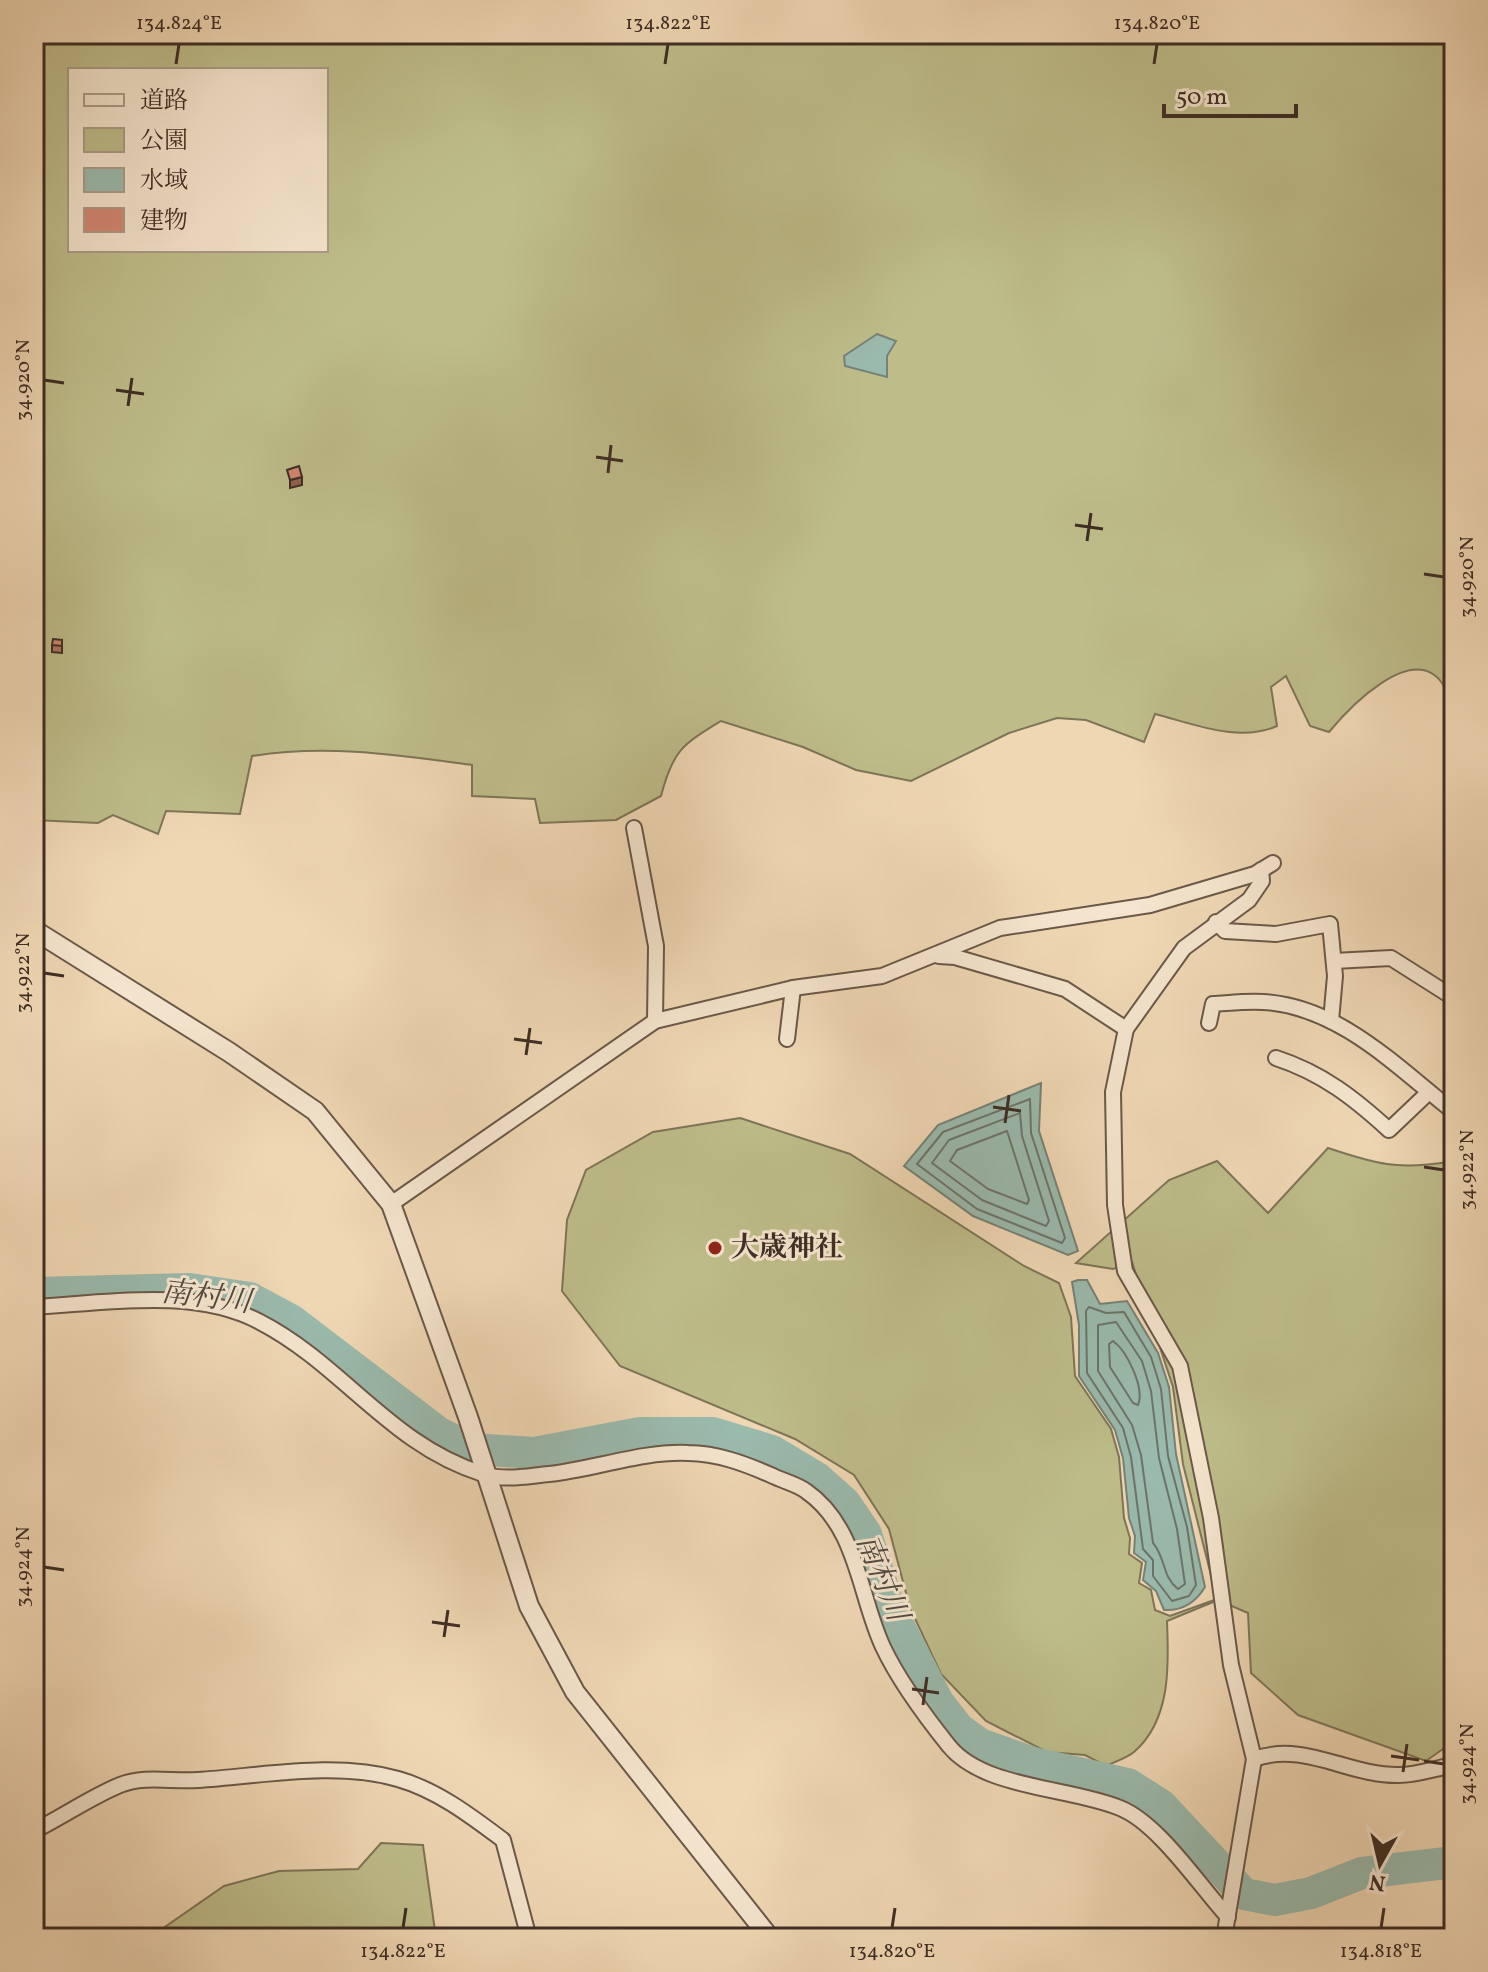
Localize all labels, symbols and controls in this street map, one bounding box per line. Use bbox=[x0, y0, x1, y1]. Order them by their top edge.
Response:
text: 134.824°E bbox=[136, 10, 222, 38]
text: 134.822°E bbox=[625, 10, 711, 38]
text: 134.820°E bbox=[1114, 10, 1200, 38]
legend bbox=[68, 68, 328, 252]
scale bar bbox=[1164, 68, 1296, 118]
text: 50 m bbox=[1176, 81, 1228, 115]
text: 道路 bbox=[140, 85, 188, 119]
text: 公園 bbox=[140, 125, 188, 159]
text: 水域 bbox=[140, 165, 188, 199]
text: 建物 bbox=[140, 205, 188, 239]
text: 34.920°N bbox=[10, 339, 38, 421]
text: 34.920°N bbox=[1454, 536, 1482, 618]
text: 34.922°N bbox=[10, 932, 38, 1013]
text: 34.922°N bbox=[1454, 1129, 1482, 1210]
place label: 大歳神社 bbox=[731, 1229, 843, 1268]
marker: 大歳神社 bbox=[706, 1239, 724, 1257]
water label: 南村川 bbox=[159, 1272, 256, 1325]
text: 34.924°N bbox=[10, 1526, 38, 1608]
water label: 南村川 bbox=[845, 1528, 918, 1630]
text: 34.924°N bbox=[1454, 1723, 1482, 1805]
north arrow bbox=[1340, 1824, 1420, 1904]
text: N bbox=[1367, 1865, 1388, 1898]
text: 134.822°E bbox=[360, 1938, 446, 1966]
text: 134.820°E bbox=[849, 1938, 935, 1966]
text: 134.818°E bbox=[1340, 1938, 1422, 1966]

